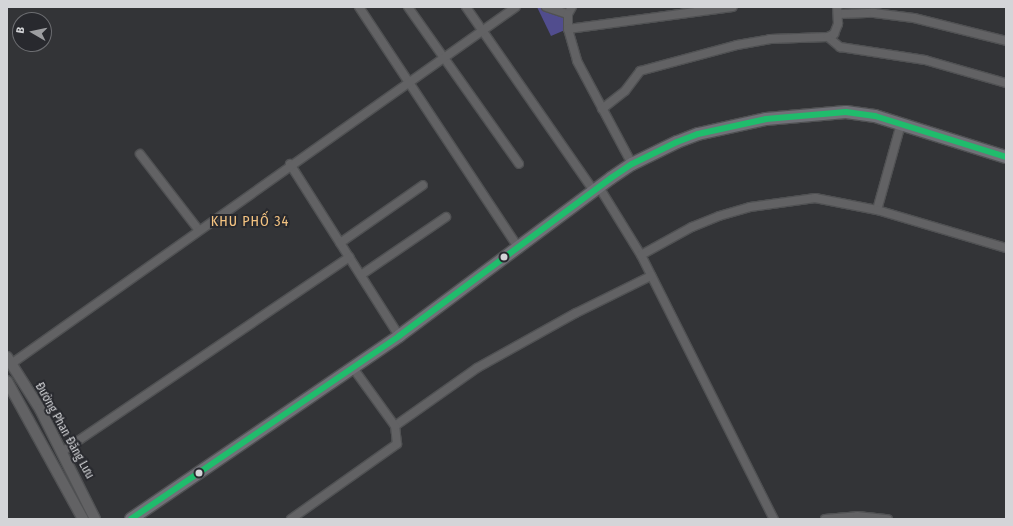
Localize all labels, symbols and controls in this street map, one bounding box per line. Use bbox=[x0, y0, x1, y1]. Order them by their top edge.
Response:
north arrow bbox=[12, 12, 52, 52]
text: B bbox=[14, 26, 28, 34]
district label: KHU PHỐ 34 bbox=[211, 214, 289, 230]
unlabelled marker bbox=[499, 252, 509, 262]
street label: Đường Phan Đăng Lưu bbox=[32, 380, 96, 482]
unlabelled marker bbox=[194, 468, 204, 478]

